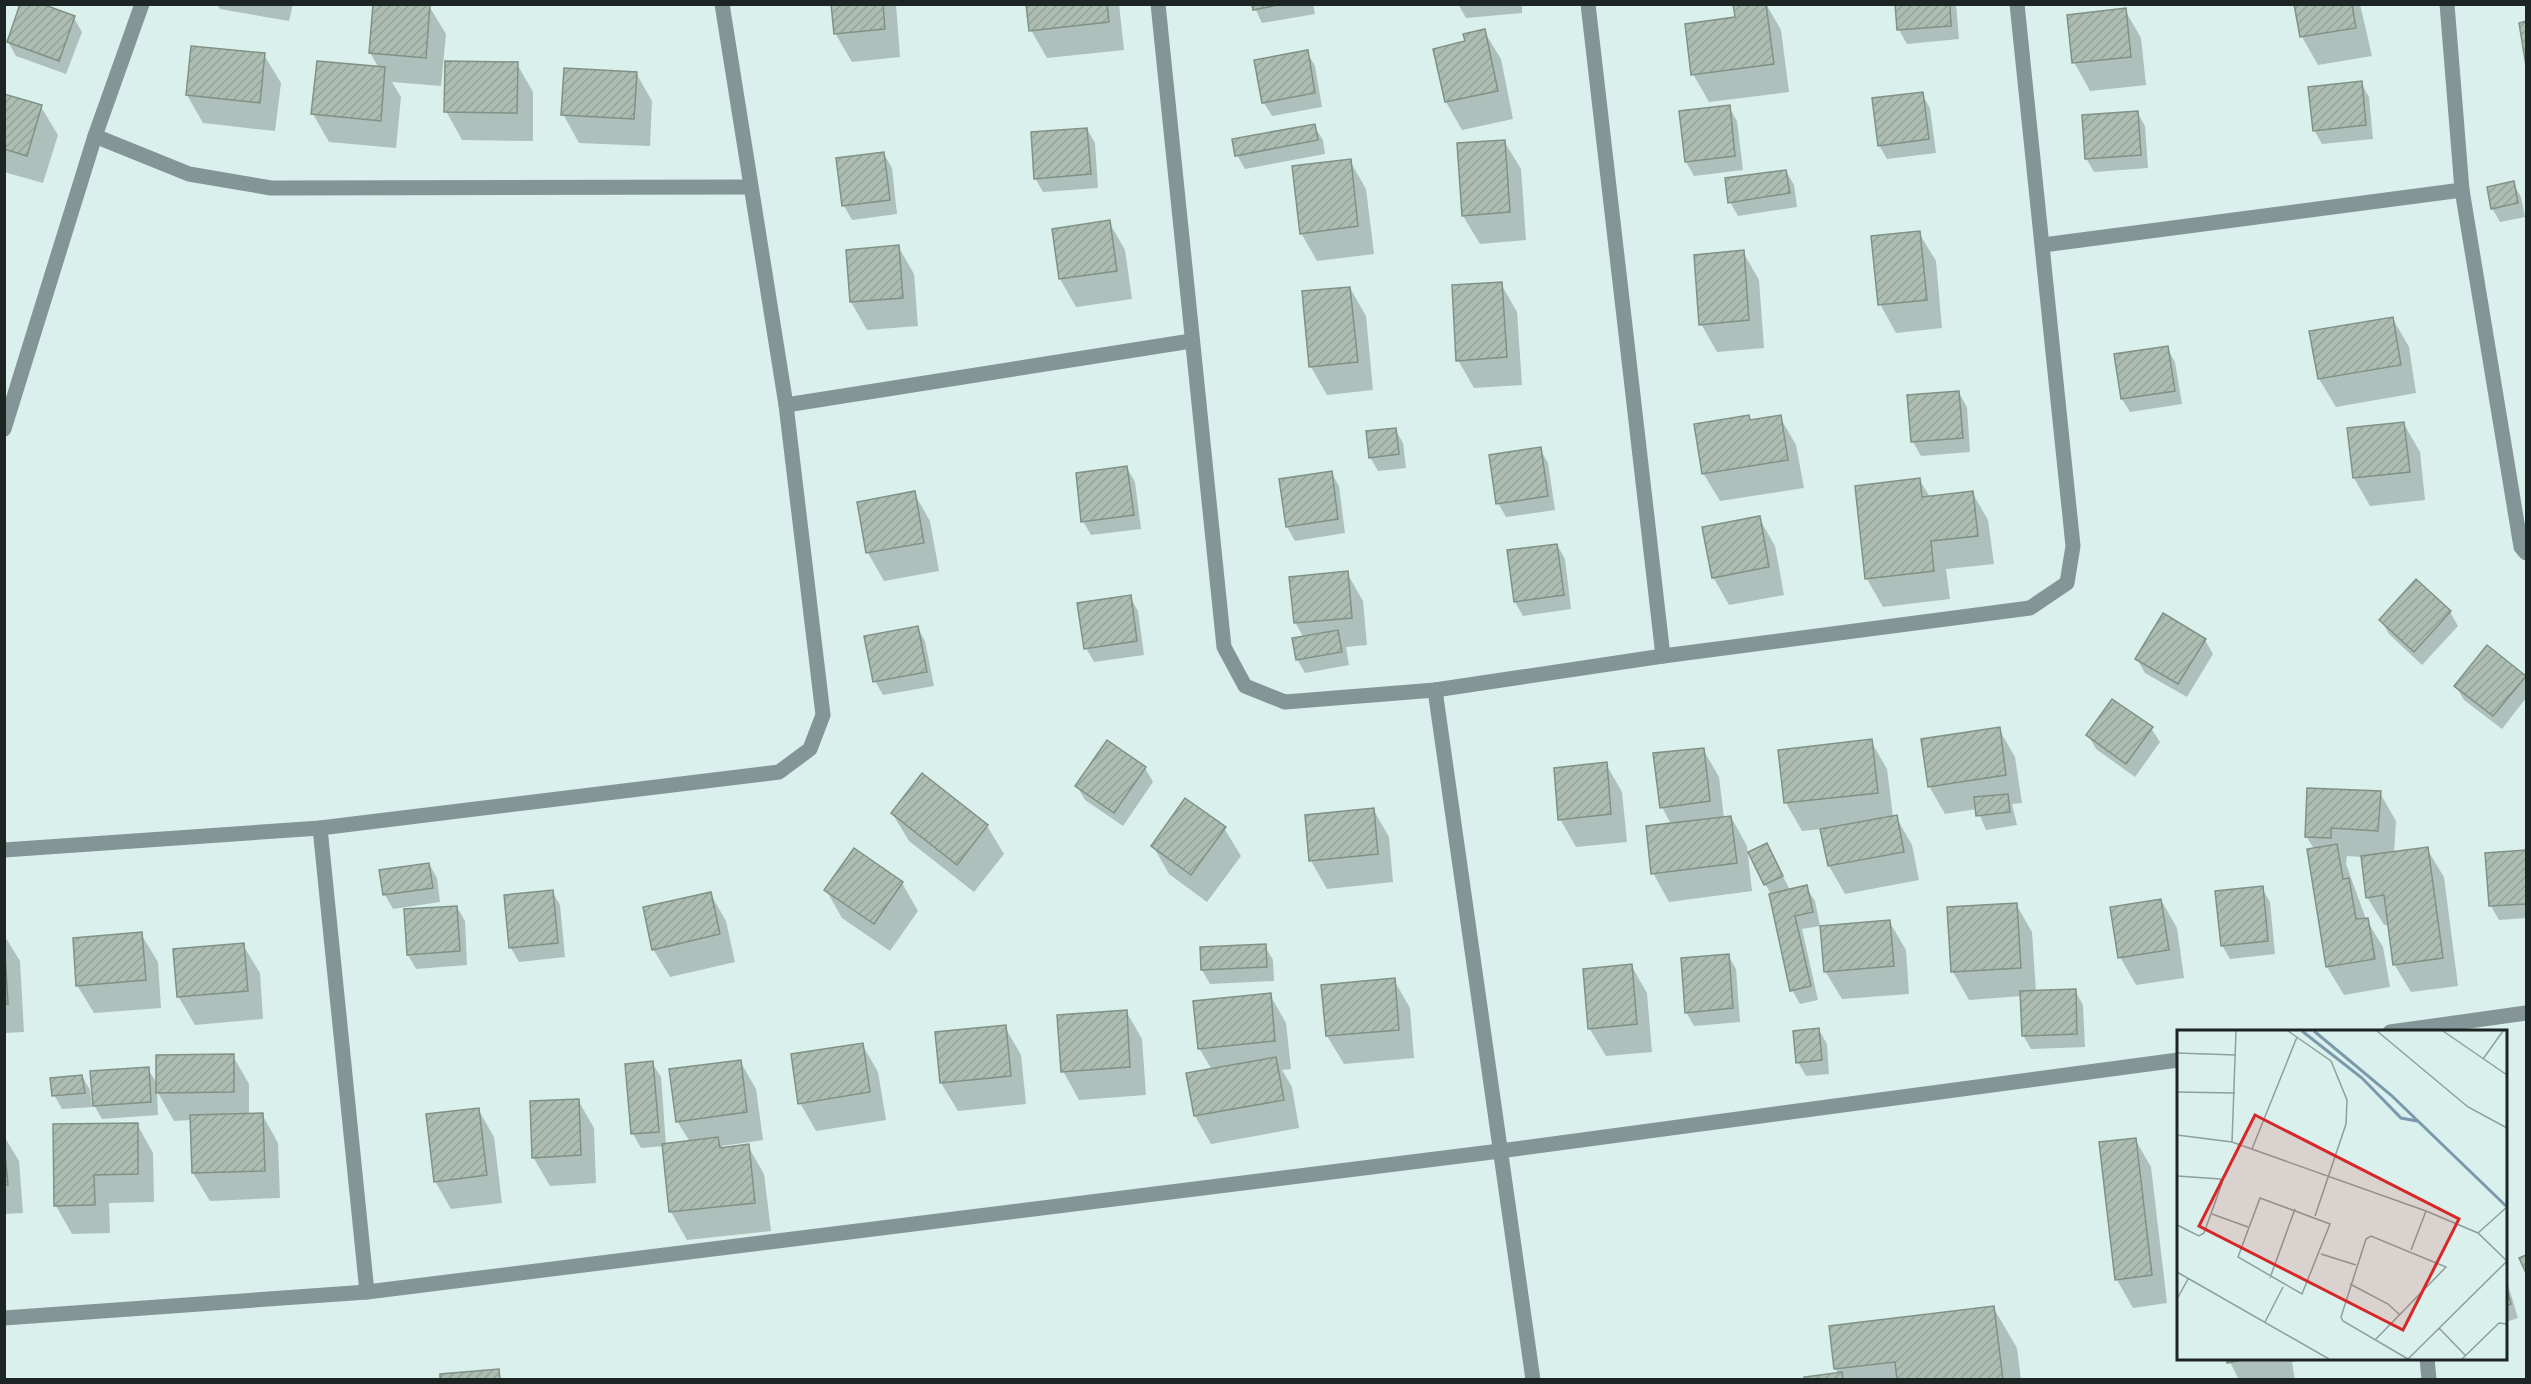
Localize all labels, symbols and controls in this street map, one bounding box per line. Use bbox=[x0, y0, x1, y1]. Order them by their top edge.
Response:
inset map bbox=[2177, 1030, 2507, 1360]

